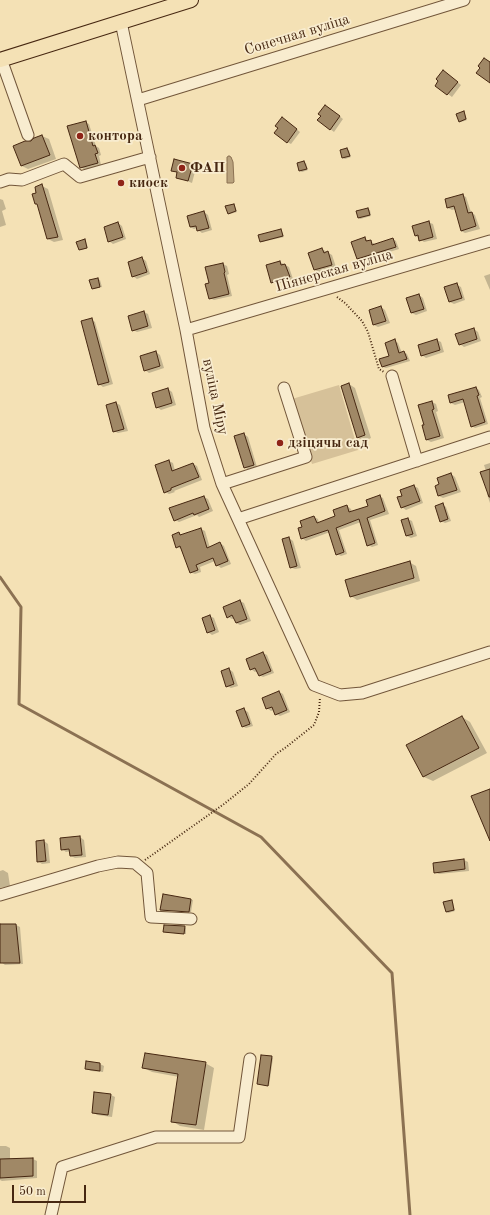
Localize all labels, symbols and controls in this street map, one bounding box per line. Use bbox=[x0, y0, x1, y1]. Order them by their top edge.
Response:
street label: Сонечная вуліца bbox=[242, 10, 352, 60]
place label: контора bbox=[88, 127, 143, 145]
marker: контора bbox=[75, 131, 85, 141]
place label: ФАП bbox=[190, 159, 225, 177]
marker: ФАП bbox=[177, 163, 187, 173]
place label: киоск bbox=[129, 174, 168, 192]
marker: киоск bbox=[116, 178, 126, 188]
street label: Піянерская вуліца bbox=[273, 246, 395, 296]
street label: вуліца Міру bbox=[198, 357, 232, 437]
place label: дзіцячы сад bbox=[288, 434, 368, 452]
marker: дзіцячы сад bbox=[275, 438, 285, 448]
scale bar bbox=[14, 1177, 88, 1203]
text: 50 m bbox=[19, 1186, 46, 1198]

